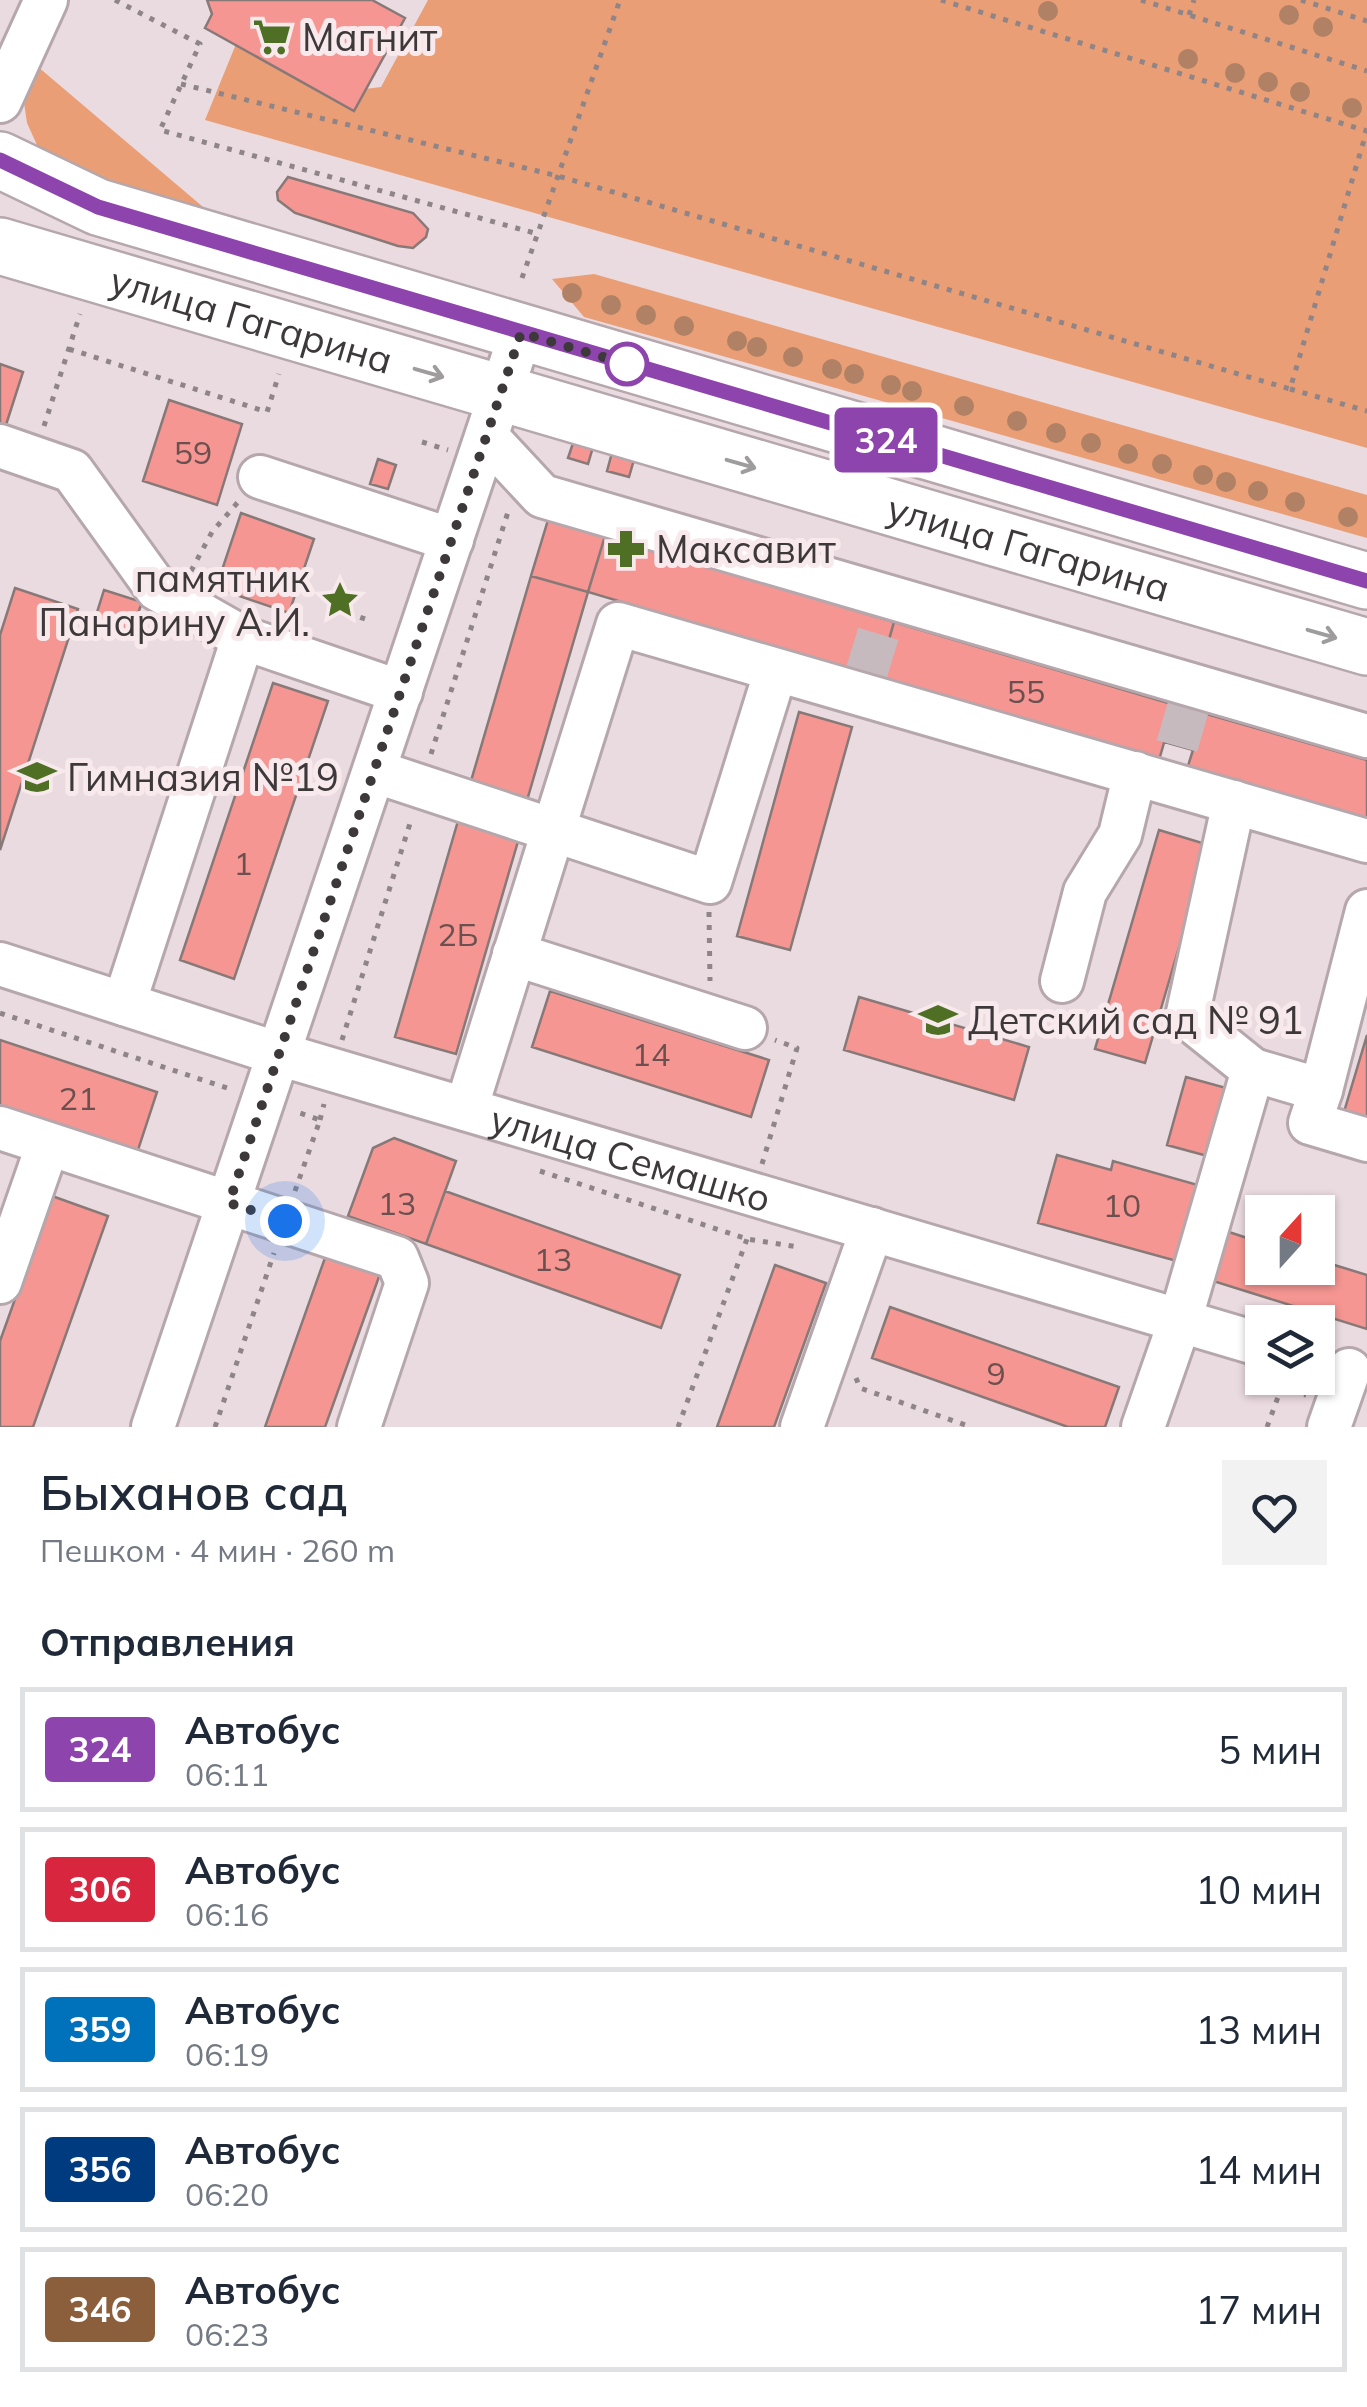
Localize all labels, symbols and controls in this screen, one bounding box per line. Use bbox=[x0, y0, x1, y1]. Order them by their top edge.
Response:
place label: Магнит bbox=[302, 13, 438, 61]
supermarket icon: Магнит bbox=[251, 16, 293, 58]
street label: улица Гагарина bbox=[105, 256, 398, 384]
unlabelled marker bbox=[606, 343, 648, 385]
one-way arrow bbox=[413, 364, 444, 383]
line badge: 324 bbox=[828, 408, 944, 472]
text: 324 bbox=[854, 418, 918, 462]
house number: 59 bbox=[174, 432, 212, 472]
one-way arrow bbox=[725, 455, 756, 474]
street label: улица Гагарина bbox=[882, 484, 1175, 612]
place label: Максавит bbox=[656, 525, 836, 573]
pharmacy icon: Максавит bbox=[605, 528, 647, 570]
place label: памятник Панарину А.И. bbox=[38, 554, 311, 646]
place icon: памятник Панарину А.И. bbox=[319, 579, 361, 621]
one-way arrow bbox=[1306, 626, 1337, 644]
house number: 55 bbox=[1007, 671, 1045, 711]
place label: Гимназия №19 bbox=[67, 753, 339, 801]
school or university icon: Гимназия №19 bbox=[16, 756, 58, 798]
house number: 1 bbox=[233, 843, 253, 883]
house number: 2Б bbox=[438, 914, 478, 954]
place label: Детский сад № 91 bbox=[968, 996, 1304, 1044]
school or university icon: Детский сад № 91 bbox=[917, 999, 959, 1041]
house number: 14 bbox=[632, 1034, 670, 1074]
house number: 21 bbox=[59, 1078, 97, 1118]
street label: улица Семашко bbox=[485, 1094, 776, 1222]
house number: 13 bbox=[378, 1183, 416, 1223]
house number: 10 bbox=[1103, 1185, 1141, 1225]
north arrow bbox=[1245, 1195, 1335, 1285]
map controls bbox=[1245, 1195, 1335, 1395]
your location bbox=[260, 1196, 310, 1246]
house number: 13 bbox=[534, 1239, 572, 1279]
button: layers bbox=[1245, 1305, 1335, 1395]
house number: 9 bbox=[986, 1353, 1006, 1393]
button: heart bbox=[1222, 1460, 1327, 1565]
text: Быханов сад bbox=[40, 1462, 347, 1522]
text: Пешком · 4 мин · 260 m bbox=[40, 1530, 395, 1570]
text: Отправления bbox=[40, 1618, 295, 1666]
text: Автобус bbox=[185, 1706, 340, 1754]
text: 5 мин bbox=[1218, 1726, 1322, 1774]
text: 324 bbox=[68, 1727, 132, 1771]
text: 06:11 bbox=[185, 1754, 269, 1794]
text: Автобус bbox=[185, 1846, 340, 1894]
text: 10 мин bbox=[1196, 1866, 1322, 1914]
text: 306 bbox=[68, 1867, 132, 1911]
text: 06:16 bbox=[185, 1894, 269, 1934]
text: Автобус bbox=[185, 1986, 340, 2034]
text: 13 мин bbox=[1196, 2006, 1322, 2054]
text: 359 bbox=[68, 2007, 132, 2051]
text: 06:19 bbox=[185, 2034, 269, 2074]
text: Автобус bbox=[185, 2126, 340, 2174]
text: 14 мин bbox=[1196, 2146, 1322, 2194]
text: 356 bbox=[68, 2147, 132, 2191]
text: 06:20 bbox=[185, 2174, 269, 2214]
text: Автобус bbox=[185, 2266, 340, 2314]
text: 17 мин bbox=[1196, 2286, 1322, 2334]
text: 346 bbox=[68, 2287, 132, 2331]
text: 06:23 bbox=[185, 2314, 269, 2354]

